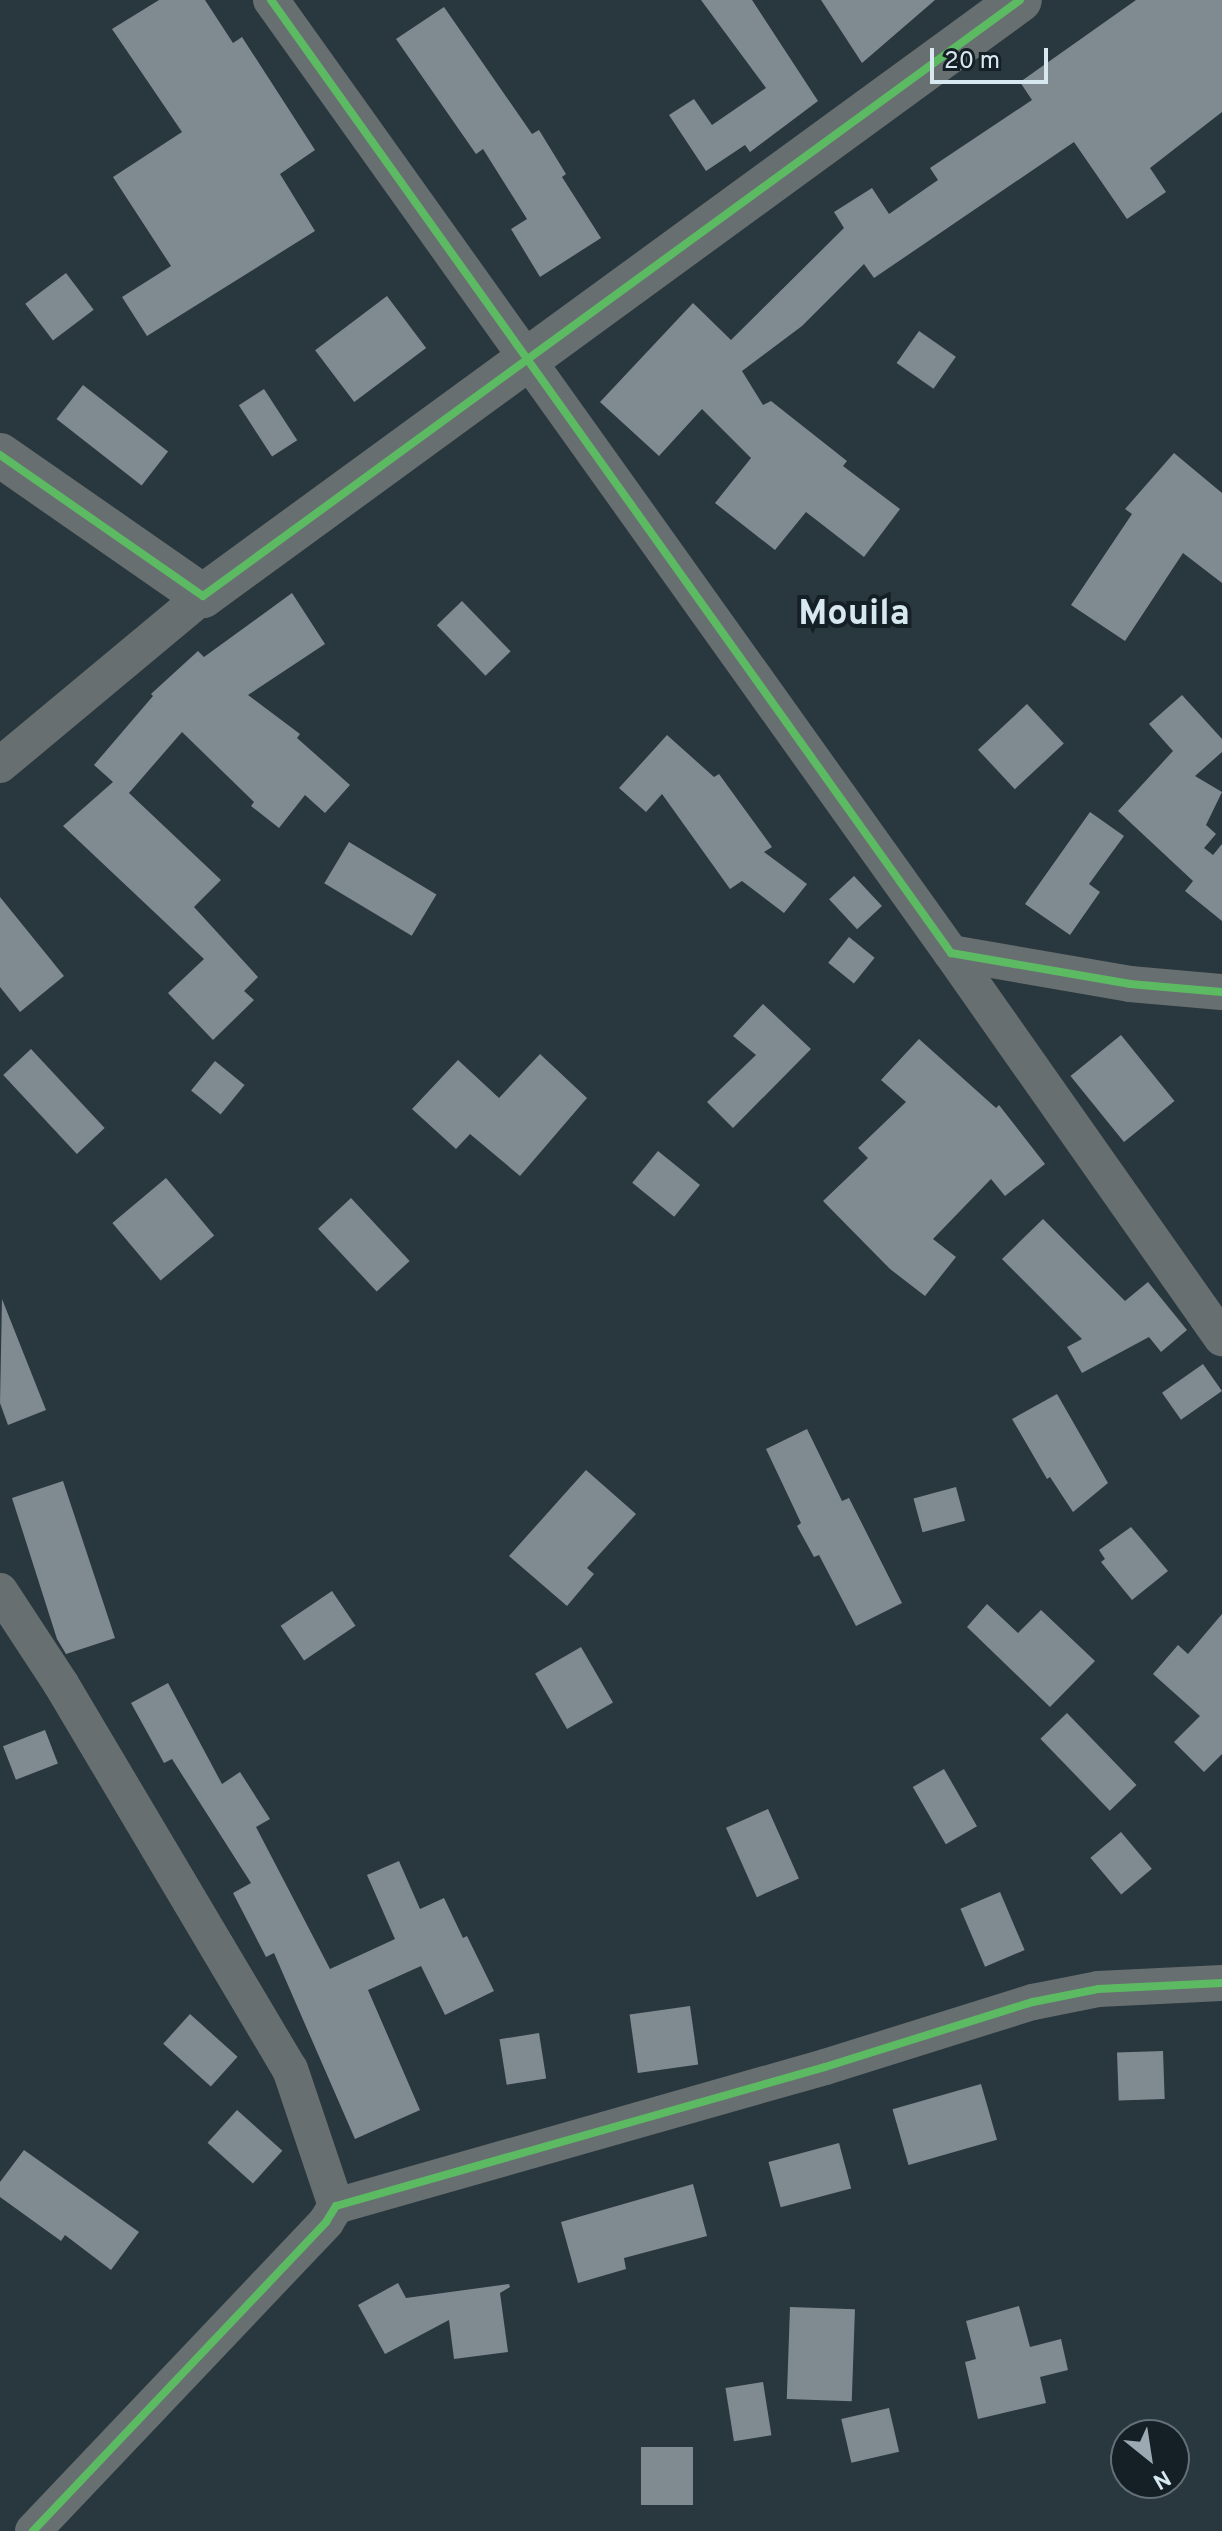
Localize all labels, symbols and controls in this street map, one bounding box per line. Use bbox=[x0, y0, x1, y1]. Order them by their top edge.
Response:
scale bar bbox=[934, 32, 1052, 82]
text: 20 m bbox=[944, 47, 1000, 77]
district label: Mouila bbox=[798, 594, 910, 638]
north arrow bbox=[1110, 2419, 1190, 2499]
text: N bbox=[1148, 2463, 1175, 2494]

